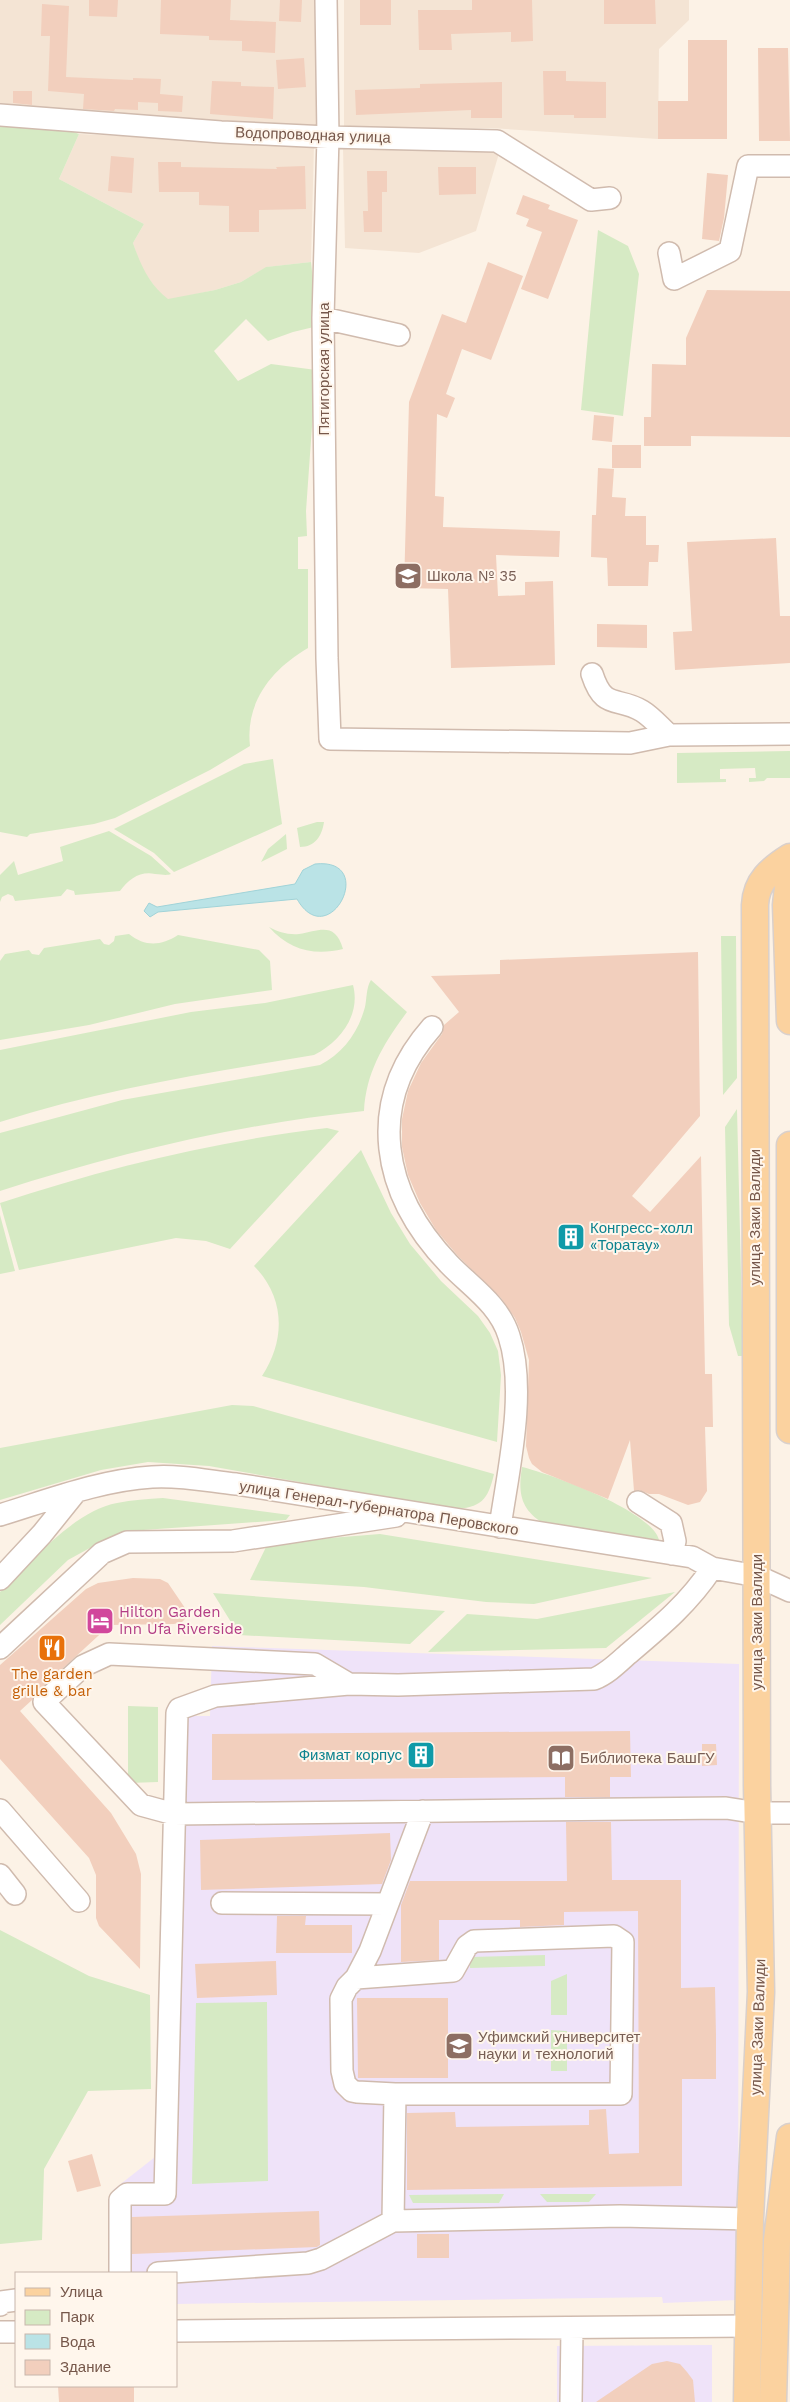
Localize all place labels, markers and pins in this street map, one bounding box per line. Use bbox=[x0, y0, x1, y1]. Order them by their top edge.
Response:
school or university icon: Школа № 35 bbox=[393, 561, 423, 591]
place label: Школа № 35 bbox=[427, 567, 517, 585]
place label: Конгресс-холл «Торатау» bbox=[590, 1219, 693, 1254]
building icon: Конгресс-холл «Торатау» bbox=[556, 1222, 586, 1252]
place label: Hilton Garden Inn Ufa Riverside bbox=[119, 1603, 242, 1638]
hotel icon: Hilton Garden Inn Ufa Riverside bbox=[85, 1606, 115, 1636]
restaurant icon: The garden grille & bar bbox=[37, 1633, 67, 1663]
place label: The garden grille & bar bbox=[11, 1665, 93, 1700]
building icon: Физмат корпус bbox=[406, 1740, 436, 1770]
library icon: Библиотека БашГУ bbox=[546, 1743, 576, 1773]
place label: Физмат корпус bbox=[299, 1746, 402, 1764]
place label: Библиотека БашГУ bbox=[580, 1749, 715, 1767]
place label: Уфимский университет науки и технологий bbox=[478, 2028, 641, 2063]
school or university icon: Уфимский университет науки и технологий bbox=[444, 2031, 474, 2061]

